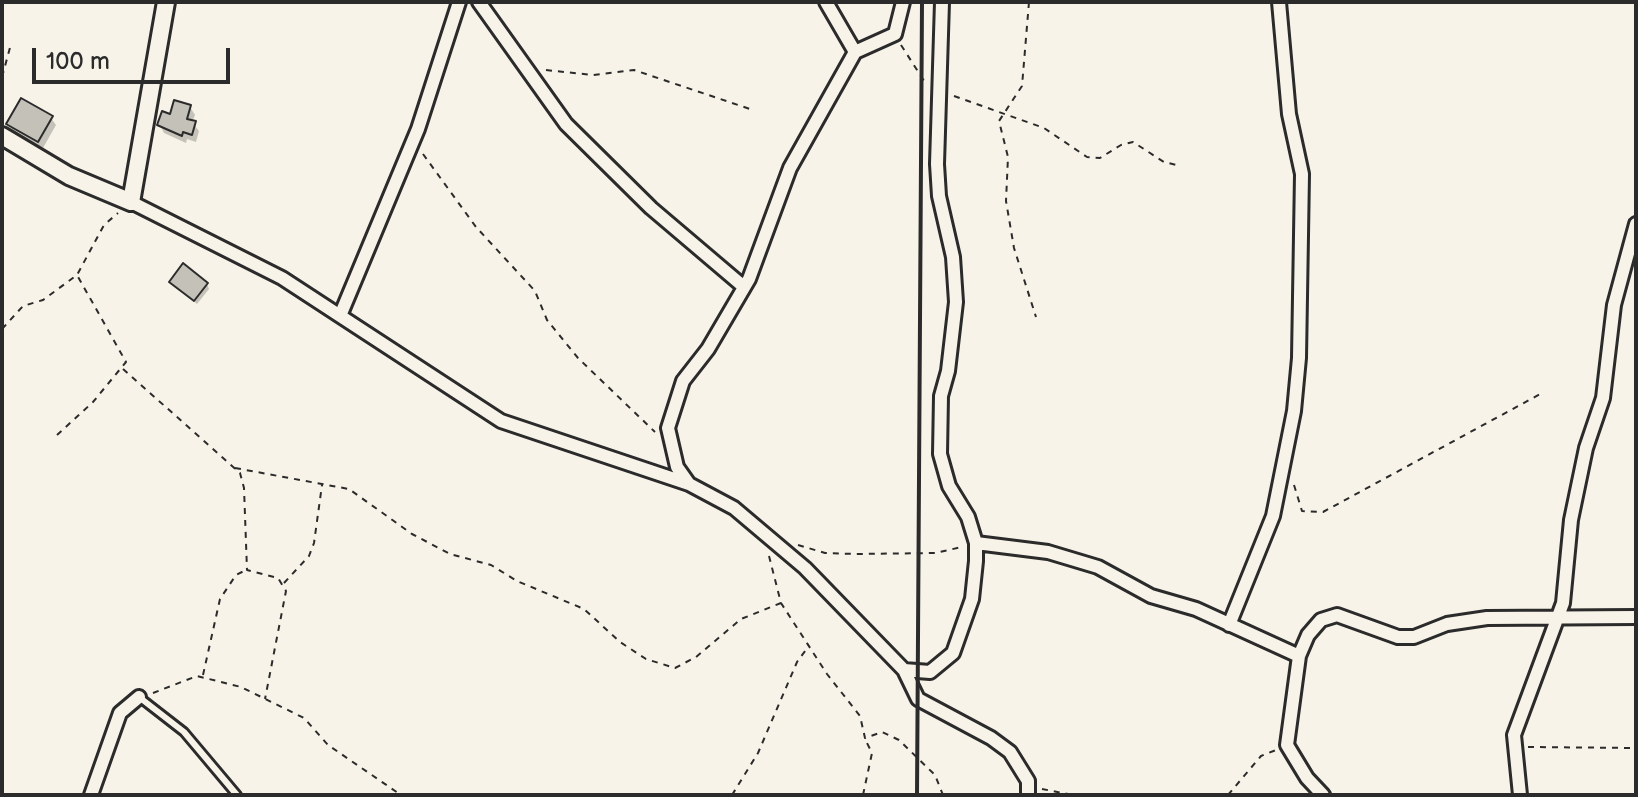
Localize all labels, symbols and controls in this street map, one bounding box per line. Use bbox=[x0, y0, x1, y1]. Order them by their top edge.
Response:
scale bar bbox=[36, 32, 234, 82]
text: 100 m bbox=[46, 47, 110, 76]

